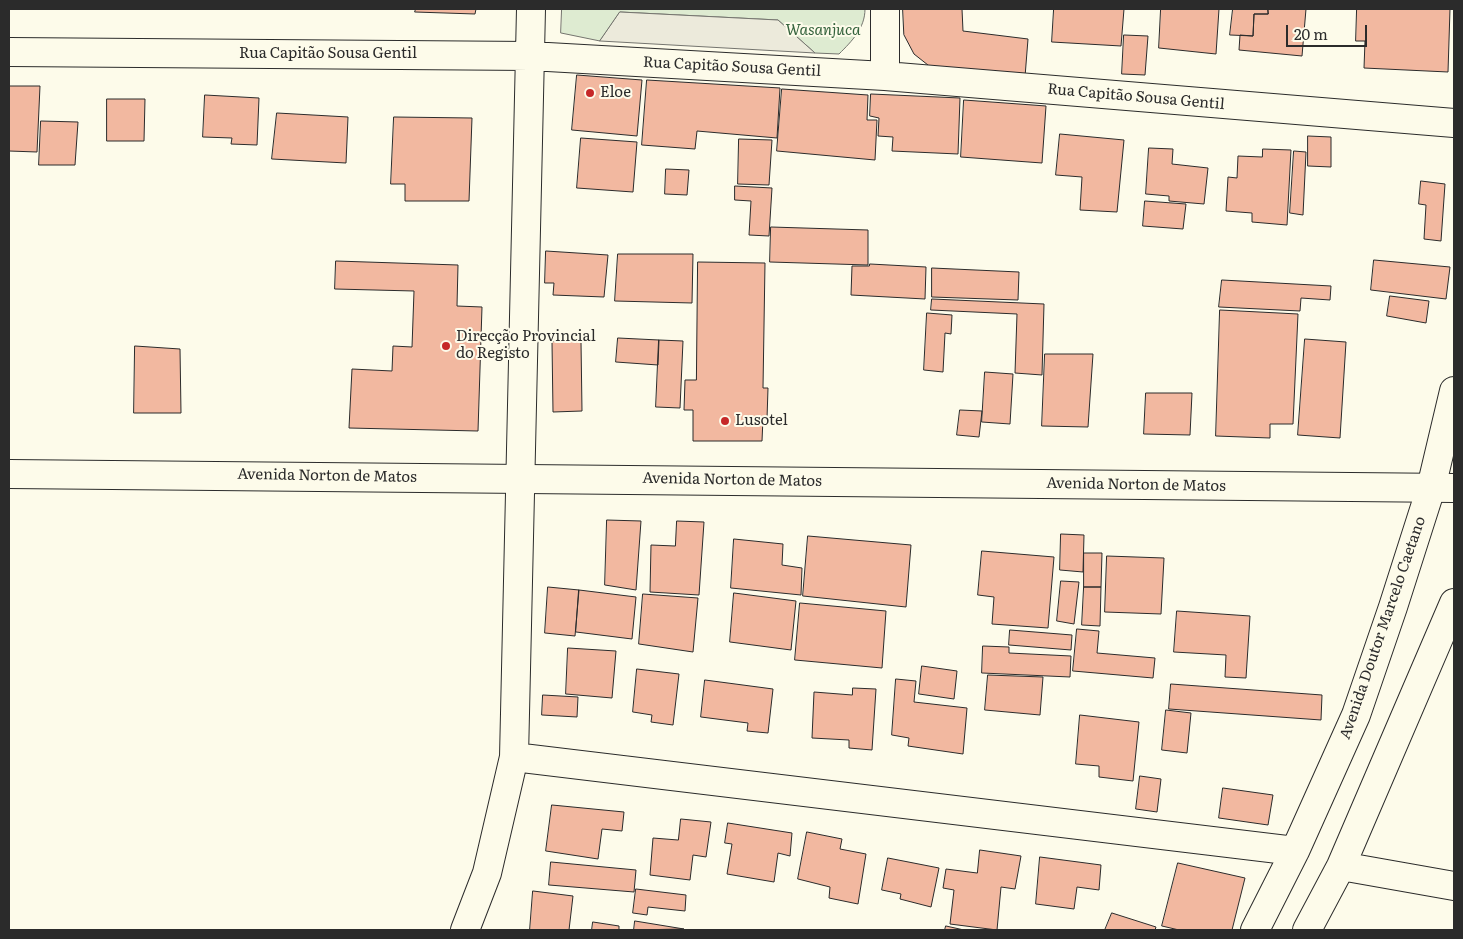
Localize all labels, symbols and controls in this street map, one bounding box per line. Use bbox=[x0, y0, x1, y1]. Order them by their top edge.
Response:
scale bar bbox=[1288, 15, 1369, 47]
park label: Wasanjuca bbox=[785, 22, 861, 40]
text: 20 m bbox=[1294, 22, 1328, 45]
street label: Rua Capitão Sousa Gentil bbox=[239, 45, 417, 63]
street label: Rua Capitão Sousa Gentil bbox=[643, 53, 821, 81]
street label: Rua Capitão Sousa Gentil bbox=[1047, 80, 1225, 114]
place label: Eloe bbox=[600, 84, 631, 102]
marker: Eloe bbox=[584, 87, 596, 99]
place label: Direcção Provincial do Registo bbox=[456, 328, 596, 363]
marker: Direcção Provincial do Registo bbox=[440, 340, 452, 352]
place label: Lusotel bbox=[735, 412, 788, 430]
marker: Lusotel bbox=[719, 415, 731, 427]
street label: Avenida Norton de Matos bbox=[237, 465, 417, 487]
street label: Avenida Norton de Matos bbox=[642, 469, 822, 491]
street label: Avenida Norton de Matos bbox=[1046, 474, 1226, 496]
street label: Avenida Doutor Marcelo Caetano bbox=[1336, 514, 1430, 742]

